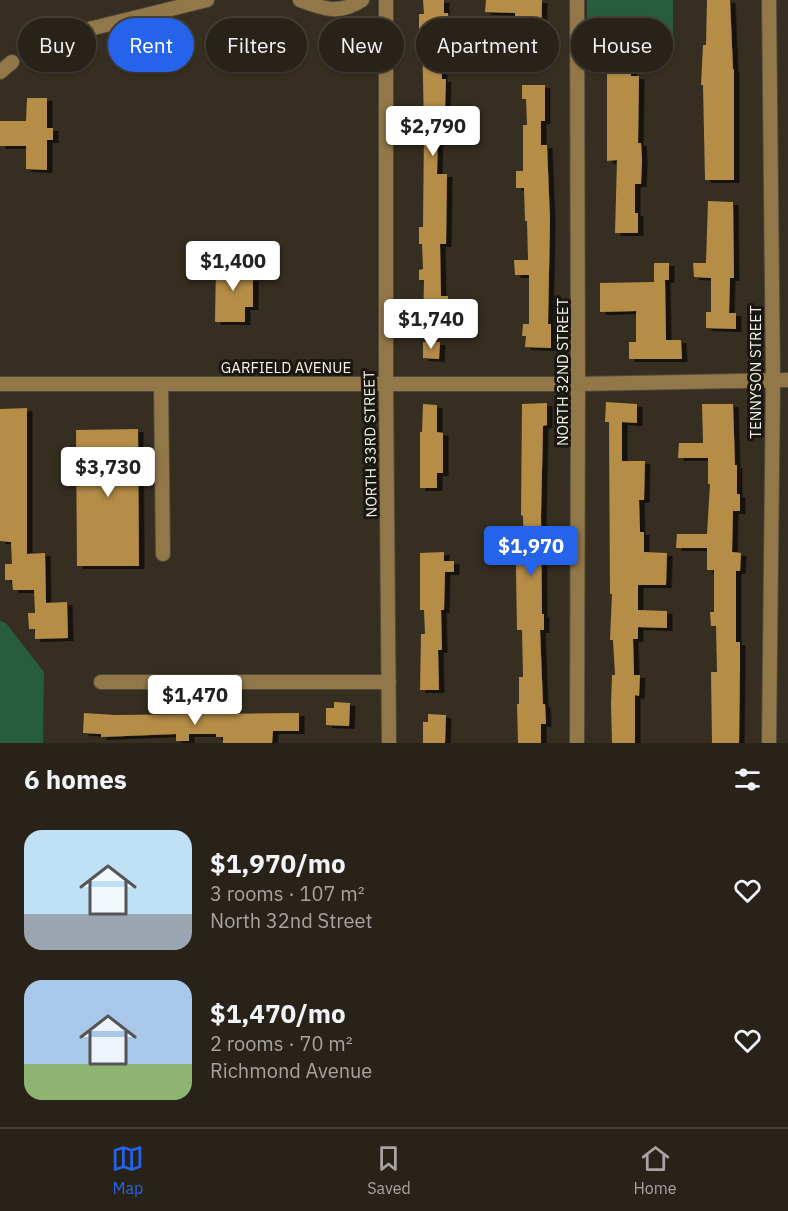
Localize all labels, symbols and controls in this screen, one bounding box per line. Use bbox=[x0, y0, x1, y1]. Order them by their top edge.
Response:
chip: Buy bbox=[18, 18, 96, 72]
chip: Rent bbox=[108, 18, 194, 72]
chip: Filters bbox=[206, 18, 307, 72]
chip: New bbox=[319, 18, 404, 72]
chip: Apartment bbox=[416, 18, 559, 72]
chip: House bbox=[571, 18, 673, 72]
pin: $2,790 bbox=[384, 106, 482, 157]
text: $2,790 bbox=[400, 112, 466, 139]
pin: $1,400 bbox=[184, 241, 282, 292]
text: $1,400 bbox=[200, 247, 266, 274]
street label: NORTH 32ND STREET bbox=[553, 297, 572, 446]
pin: $1,740 bbox=[382, 299, 480, 350]
text: $1,740 bbox=[398, 305, 464, 332]
street label: TENNYSON STREET bbox=[746, 305, 765, 439]
street label: GARFIELD AVENUE bbox=[221, 358, 351, 377]
street label: NORTH 33RD STREET bbox=[359, 370, 381, 518]
pin: $3,730 bbox=[59, 447, 157, 498]
text: $3,730 bbox=[75, 453, 141, 480]
pin: $1,970 bbox=[482, 526, 580, 577]
text: $1,970 bbox=[498, 532, 564, 559]
pin: $1,470 bbox=[146, 675, 244, 726]
text: $1,470 bbox=[162, 681, 228, 708]
text: 6 homes bbox=[24, 762, 127, 796]
icon: filters bbox=[731, 763, 764, 796]
text: $1,970/mo bbox=[210, 846, 346, 880]
icon: home bbox=[72, 854, 144, 926]
icon: heart bbox=[731, 874, 764, 907]
text: 3 rooms · 107 m² bbox=[210, 880, 365, 907]
text: North 32nd Street bbox=[210, 907, 372, 934]
text: $1,470/mo bbox=[210, 996, 346, 1030]
icon: home bbox=[72, 1004, 144, 1076]
icon: heart bbox=[731, 1024, 764, 1057]
text: 2 rooms · 70 m² bbox=[210, 1030, 353, 1057]
text: Richmond Avenue bbox=[210, 1057, 372, 1084]
tab: Map bbox=[111, 1142, 144, 1198]
tab: Saved bbox=[367, 1142, 411, 1198]
tab: Home bbox=[634, 1142, 677, 1198]

